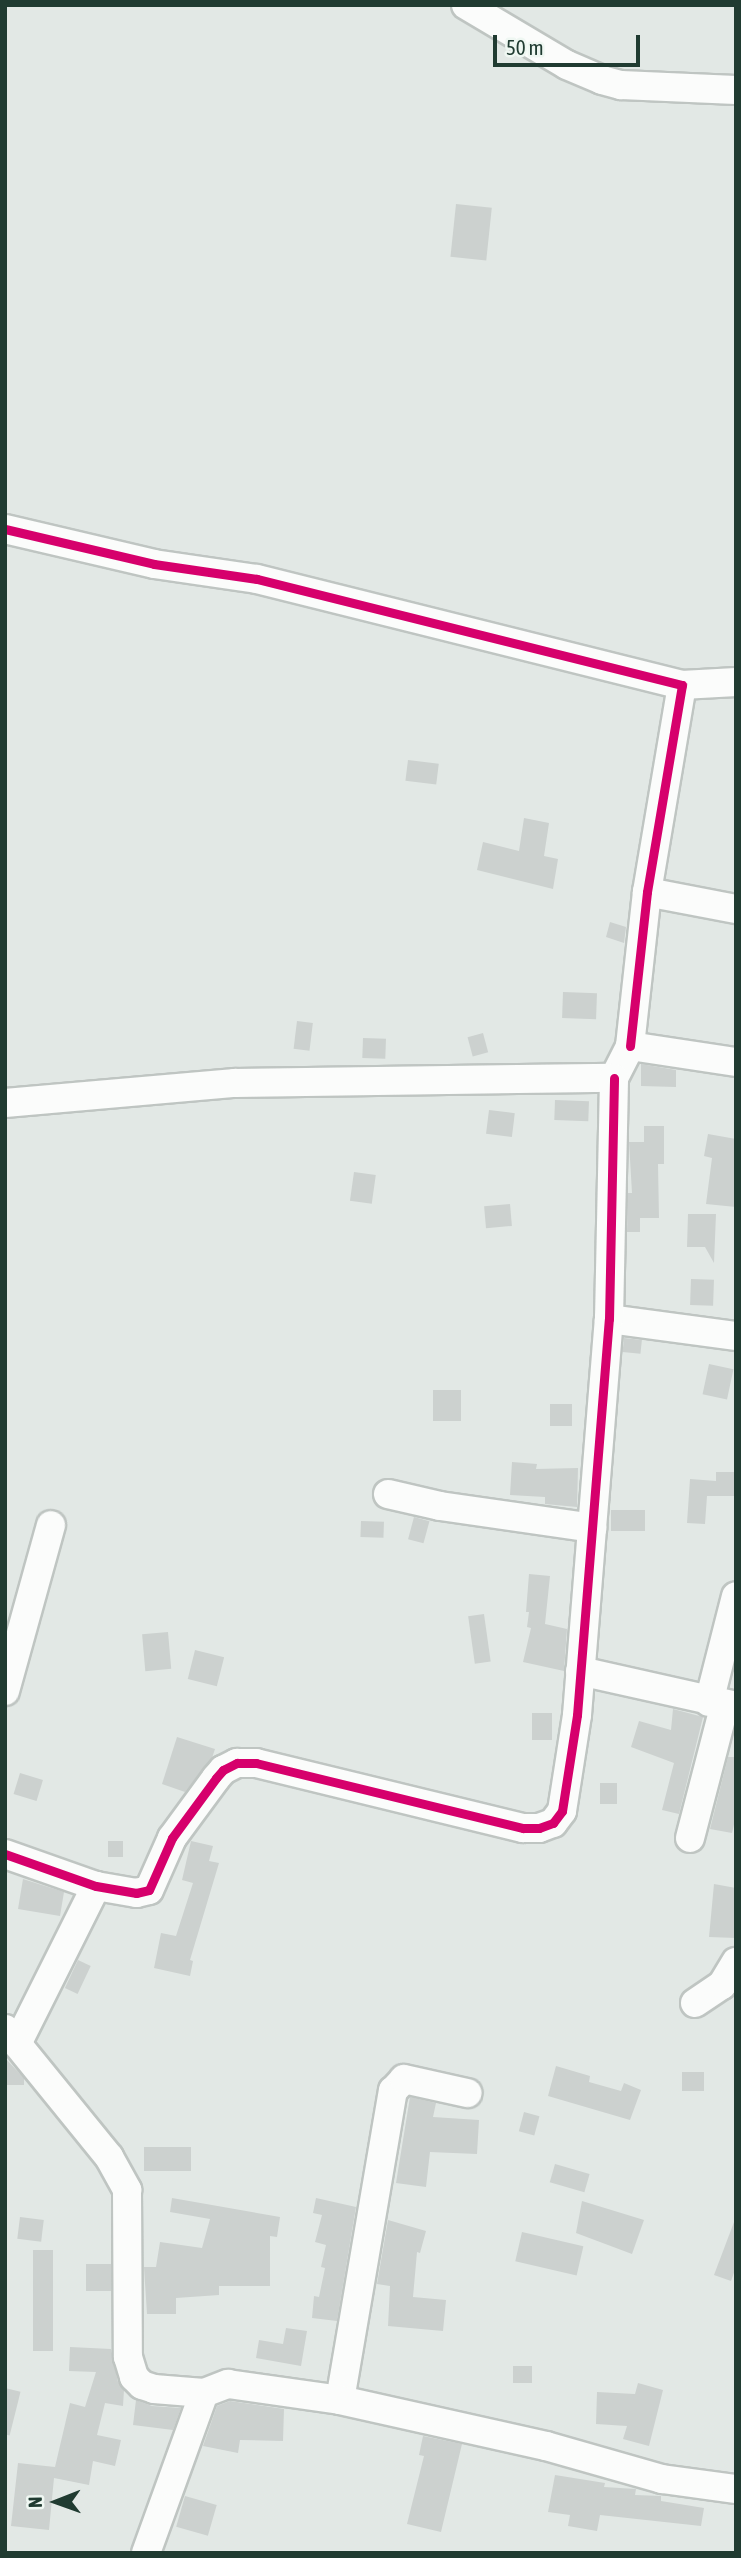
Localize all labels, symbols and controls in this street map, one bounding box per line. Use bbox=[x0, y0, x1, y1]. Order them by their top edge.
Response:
scale bar bbox=[496, 21, 643, 65]
text: 50 m bbox=[506, 35, 544, 59]
north arrow bbox=[21, 2467, 91, 2537]
text: N bbox=[24, 2497, 46, 2508]

